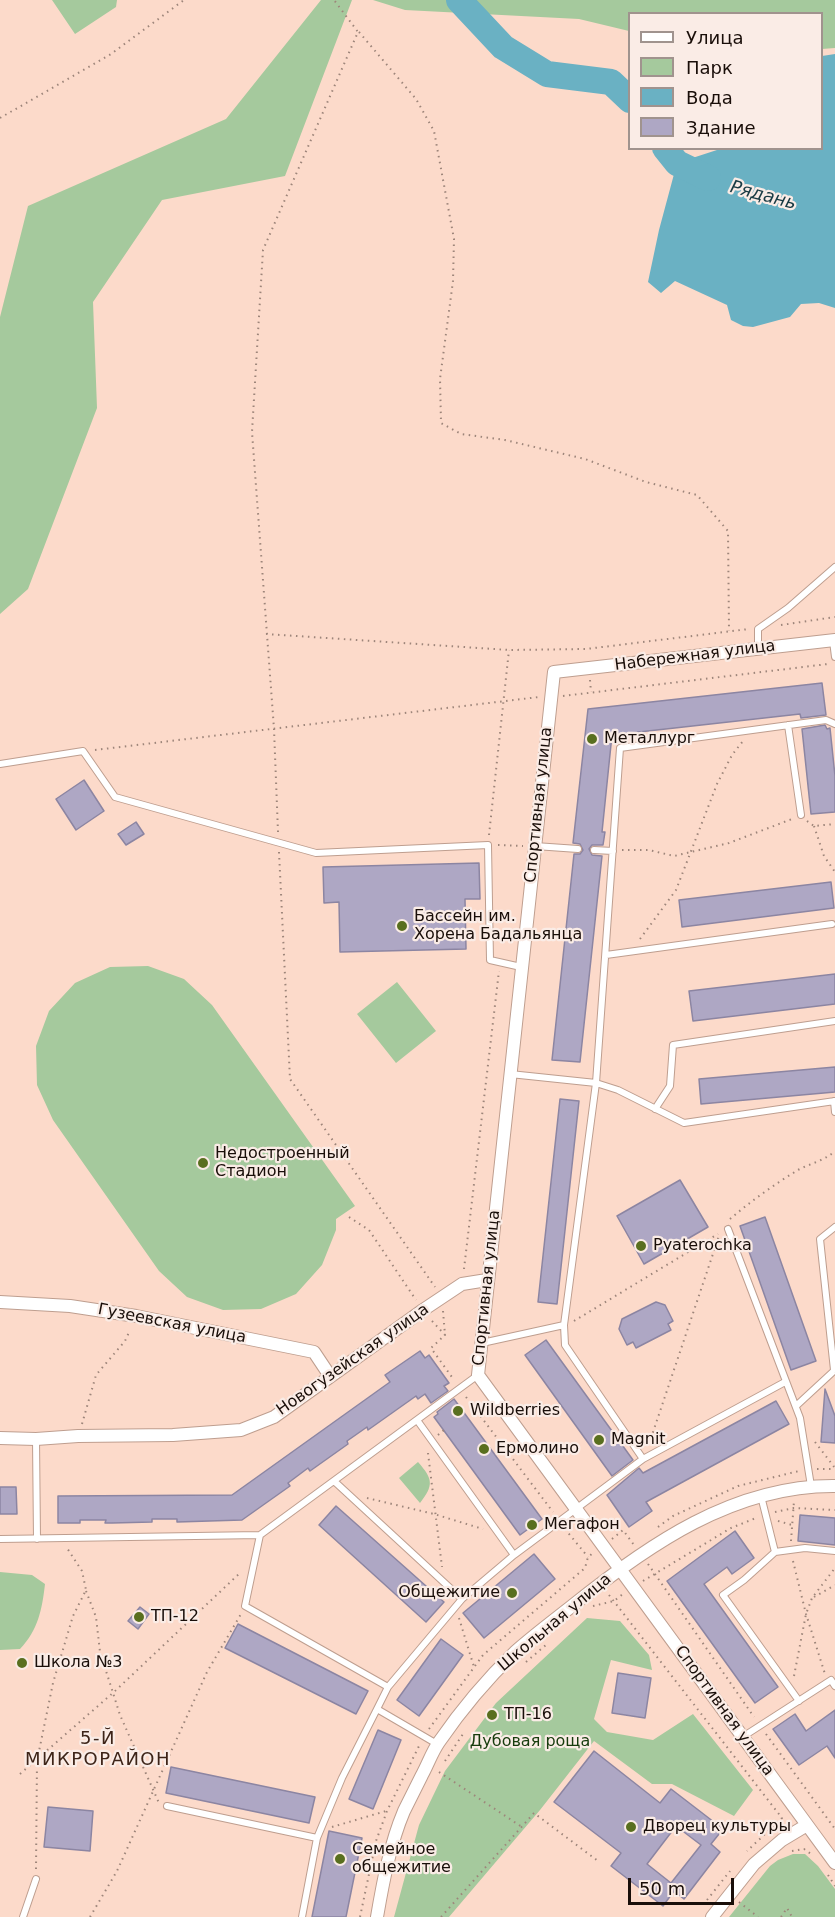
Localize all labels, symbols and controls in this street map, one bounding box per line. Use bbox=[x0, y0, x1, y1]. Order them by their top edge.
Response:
legend bbox=[628, 12, 823, 150]
text: Улица bbox=[686, 27, 743, 48]
text: Парк bbox=[686, 57, 733, 78]
text: Вода bbox=[686, 87, 733, 108]
text: Здание bbox=[686, 117, 756, 138]
water label: Рядань bbox=[728, 177, 798, 215]
street label: Набережная улица bbox=[614, 637, 776, 675]
street label: Спортивная улица bbox=[521, 726, 557, 884]
place label: Металлург bbox=[604, 729, 695, 749]
marker: Металлург bbox=[585, 732, 599, 746]
place label: Бассейн им. Хорена Бадальянца bbox=[414, 907, 582, 945]
marker: Бассейн им. Хорена Бадальянца bbox=[395, 919, 409, 933]
place label: Недостроенный Стадион bbox=[215, 1144, 350, 1182]
marker: Недостроенный Стадион bbox=[196, 1156, 210, 1170]
street label: Спортивная улица bbox=[469, 1209, 505, 1367]
place label: Pyaterochka bbox=[653, 1236, 752, 1256]
marker: Pyaterochka bbox=[634, 1239, 648, 1253]
street label: Гузеевская улица bbox=[96, 1300, 248, 1348]
street label: Новогузейская улица bbox=[273, 1300, 433, 1420]
place label: Wildberries bbox=[470, 1401, 560, 1421]
marker: Wildberries bbox=[451, 1404, 465, 1418]
place label: Magnit bbox=[611, 1430, 666, 1450]
marker: Magnit bbox=[592, 1433, 606, 1447]
place label: Ермолино bbox=[496, 1439, 579, 1459]
marker: Ермолино bbox=[477, 1442, 491, 1456]
place label: Мегафон bbox=[544, 1515, 620, 1535]
marker: Мегафон bbox=[525, 1518, 539, 1532]
street label: Школьная улица bbox=[494, 1570, 616, 1676]
place label: Общежитие bbox=[398, 1583, 500, 1603]
marker: Общежитие bbox=[505, 1586, 519, 1600]
place label: ТП-12 bbox=[151, 1607, 199, 1627]
marker: ТП-12 bbox=[132, 1610, 146, 1624]
street label: Спортивная улица bbox=[670, 1642, 778, 1780]
place label: Школа №3 bbox=[34, 1653, 122, 1673]
marker: Школа №3 bbox=[15, 1656, 29, 1670]
place label: ТП-16 bbox=[504, 1705, 552, 1725]
marker: ТП-16 bbox=[485, 1708, 499, 1722]
district label: 5-Й МИКРОРАЙОН bbox=[25, 1728, 171, 1770]
park label: Дубовая роща bbox=[470, 1732, 590, 1752]
place label: Дворец культуры bbox=[643, 1817, 791, 1837]
marker: Дворец культуры bbox=[624, 1820, 638, 1834]
place label: Семейное общежитие bbox=[352, 1840, 451, 1878]
marker: Семейное общежитие bbox=[333, 1852, 347, 1866]
scale bar bbox=[631, 1866, 738, 1904]
text: 50 m bbox=[639, 1878, 685, 1899]

